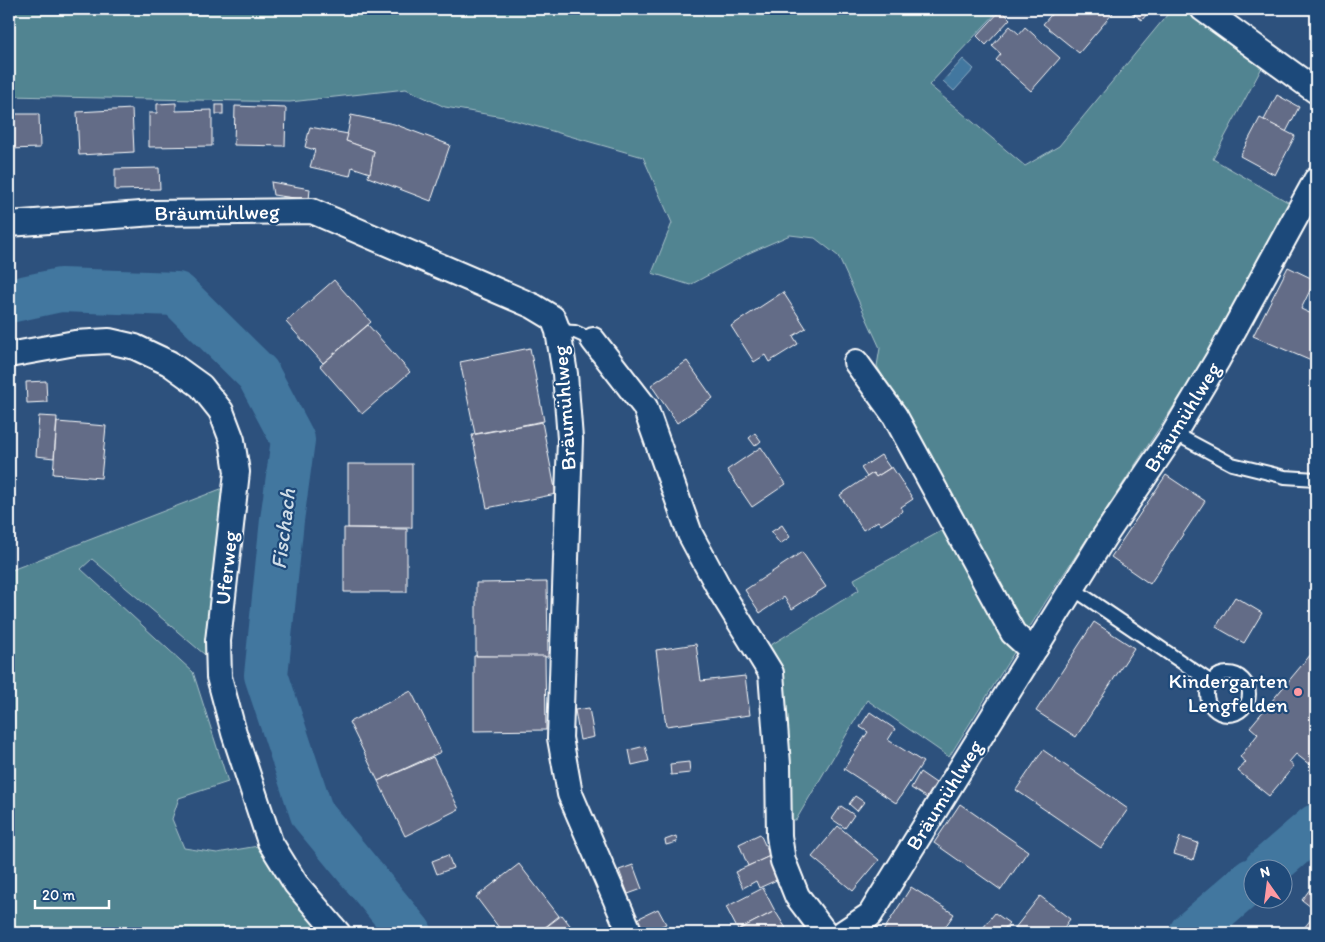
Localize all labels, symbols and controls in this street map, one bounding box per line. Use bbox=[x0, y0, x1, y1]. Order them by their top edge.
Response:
street label: Bräumühlweg bbox=[154, 198, 280, 226]
street label: Bräumühlweg bbox=[547, 344, 581, 471]
street label: Bräumühlweg bbox=[1138, 357, 1226, 477]
water label: Fischach bbox=[265, 487, 301, 571]
street label: Uferweg bbox=[210, 529, 242, 606]
place label: Kindergarten Lengfelden bbox=[1168, 668, 1288, 717]
marker: Kindergarten Lengfelden bbox=[1292, 686, 1304, 698]
street label: Bräumühlweg bbox=[900, 735, 988, 855]
north arrow bbox=[1242, 860, 1292, 910]
text: N bbox=[1258, 862, 1272, 881]
scale bar bbox=[35, 877, 109, 909]
text: 20 m bbox=[42, 886, 76, 904]

